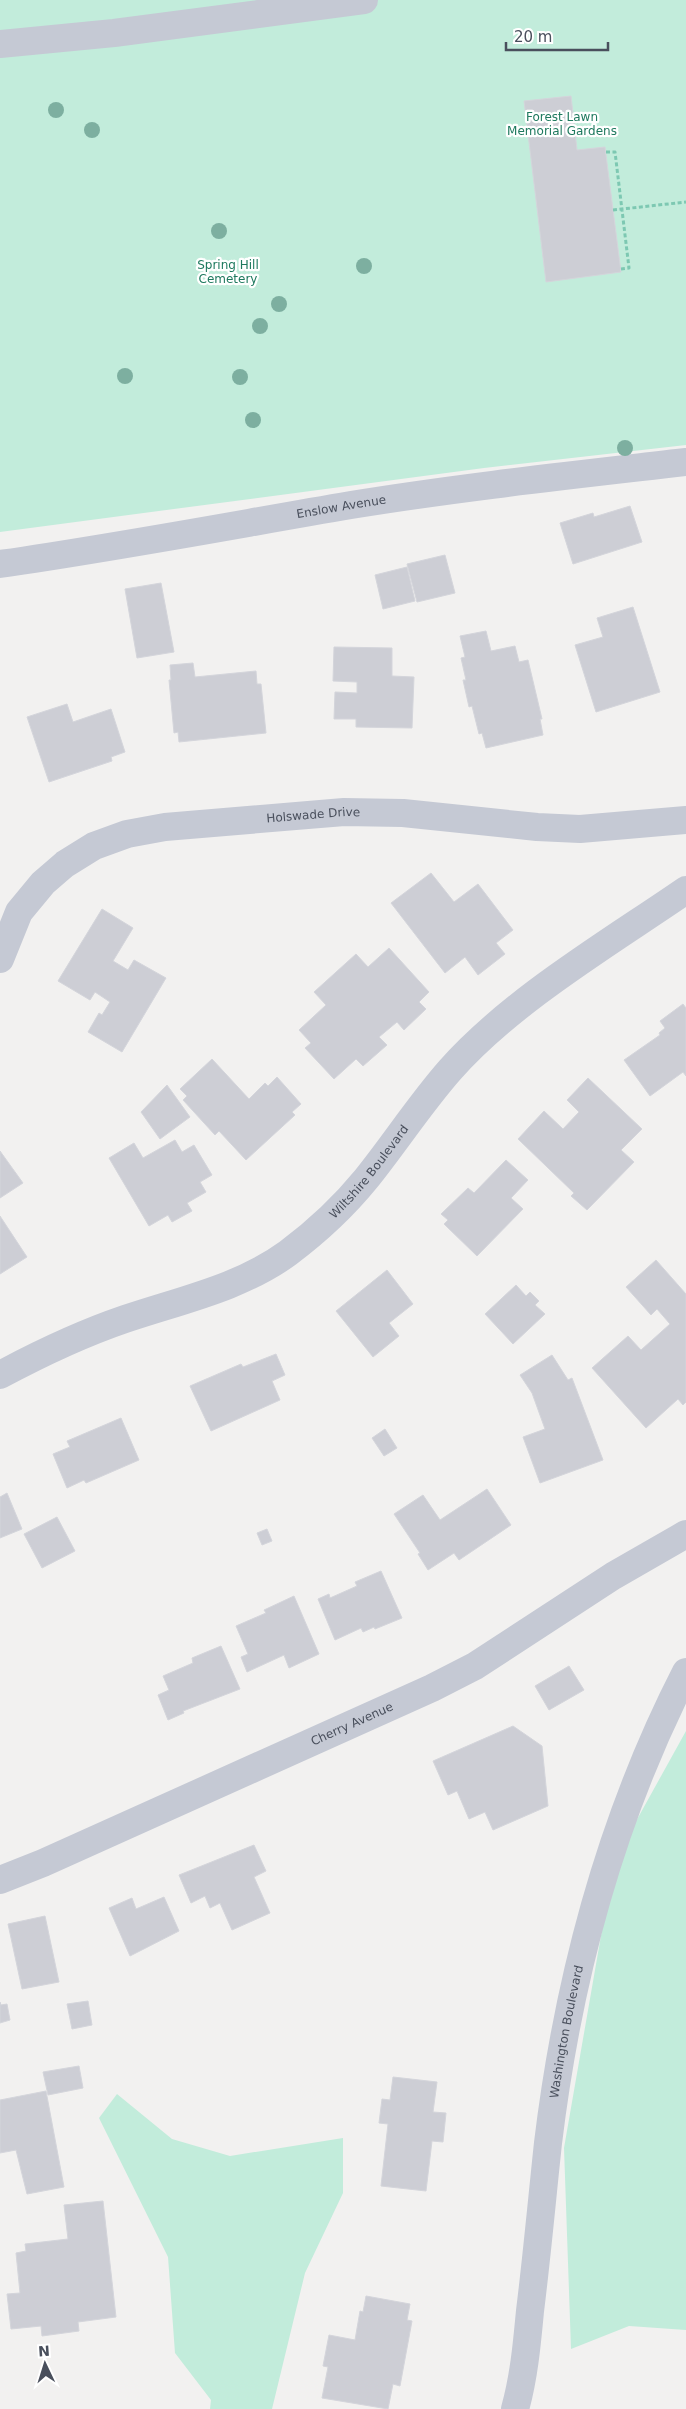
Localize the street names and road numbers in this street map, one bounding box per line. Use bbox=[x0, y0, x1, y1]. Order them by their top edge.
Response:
street label: Enslow Avenue bbox=[295, 493, 387, 521]
street label: Holswade Drive bbox=[266, 805, 360, 825]
street label: Wiltshire Boulevard bbox=[326, 1122, 411, 1221]
street label: Cherry Avenue bbox=[309, 1699, 395, 1749]
street label: Washington Boulevard bbox=[547, 1964, 586, 2099]

